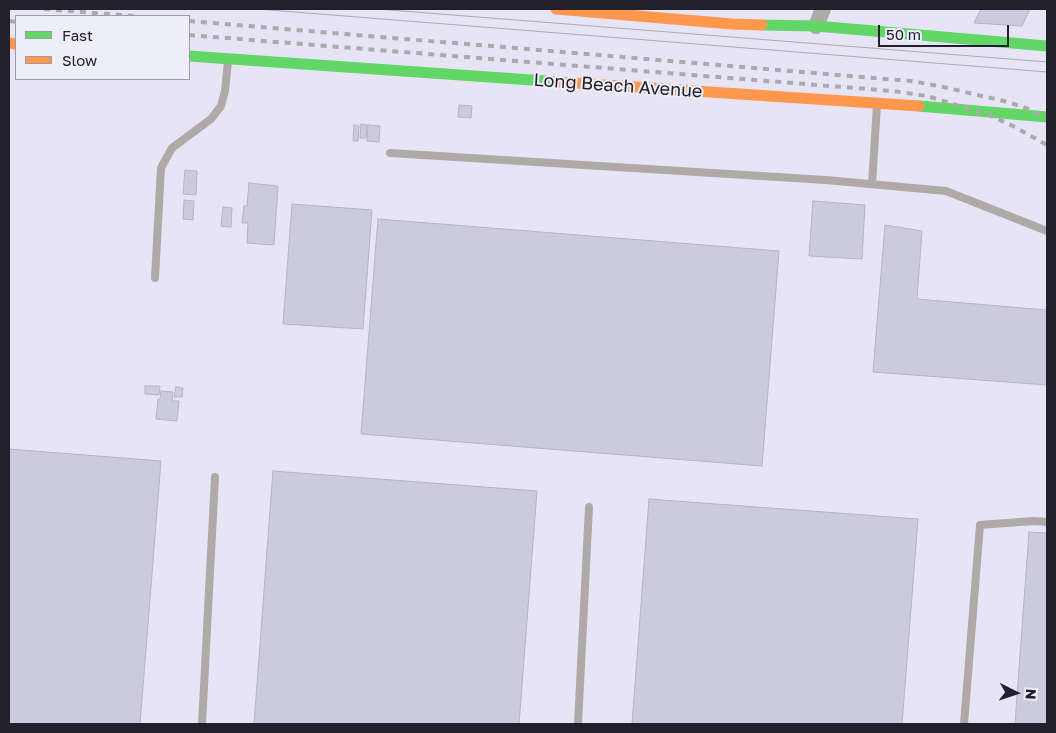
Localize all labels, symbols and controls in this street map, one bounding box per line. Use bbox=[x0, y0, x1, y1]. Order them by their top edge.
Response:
legend bbox=[15, 15, 190, 80]
scale bar bbox=[881, 15, 1012, 47]
text: 50 m bbox=[886, 25, 921, 43]
text: Fast bbox=[62, 26, 93, 44]
text: Slow bbox=[62, 51, 97, 69]
street label: Long Beach Avenue bbox=[533, 69, 703, 103]
north arrow bbox=[991, 668, 1041, 718]
text: N bbox=[1023, 688, 1040, 700]

